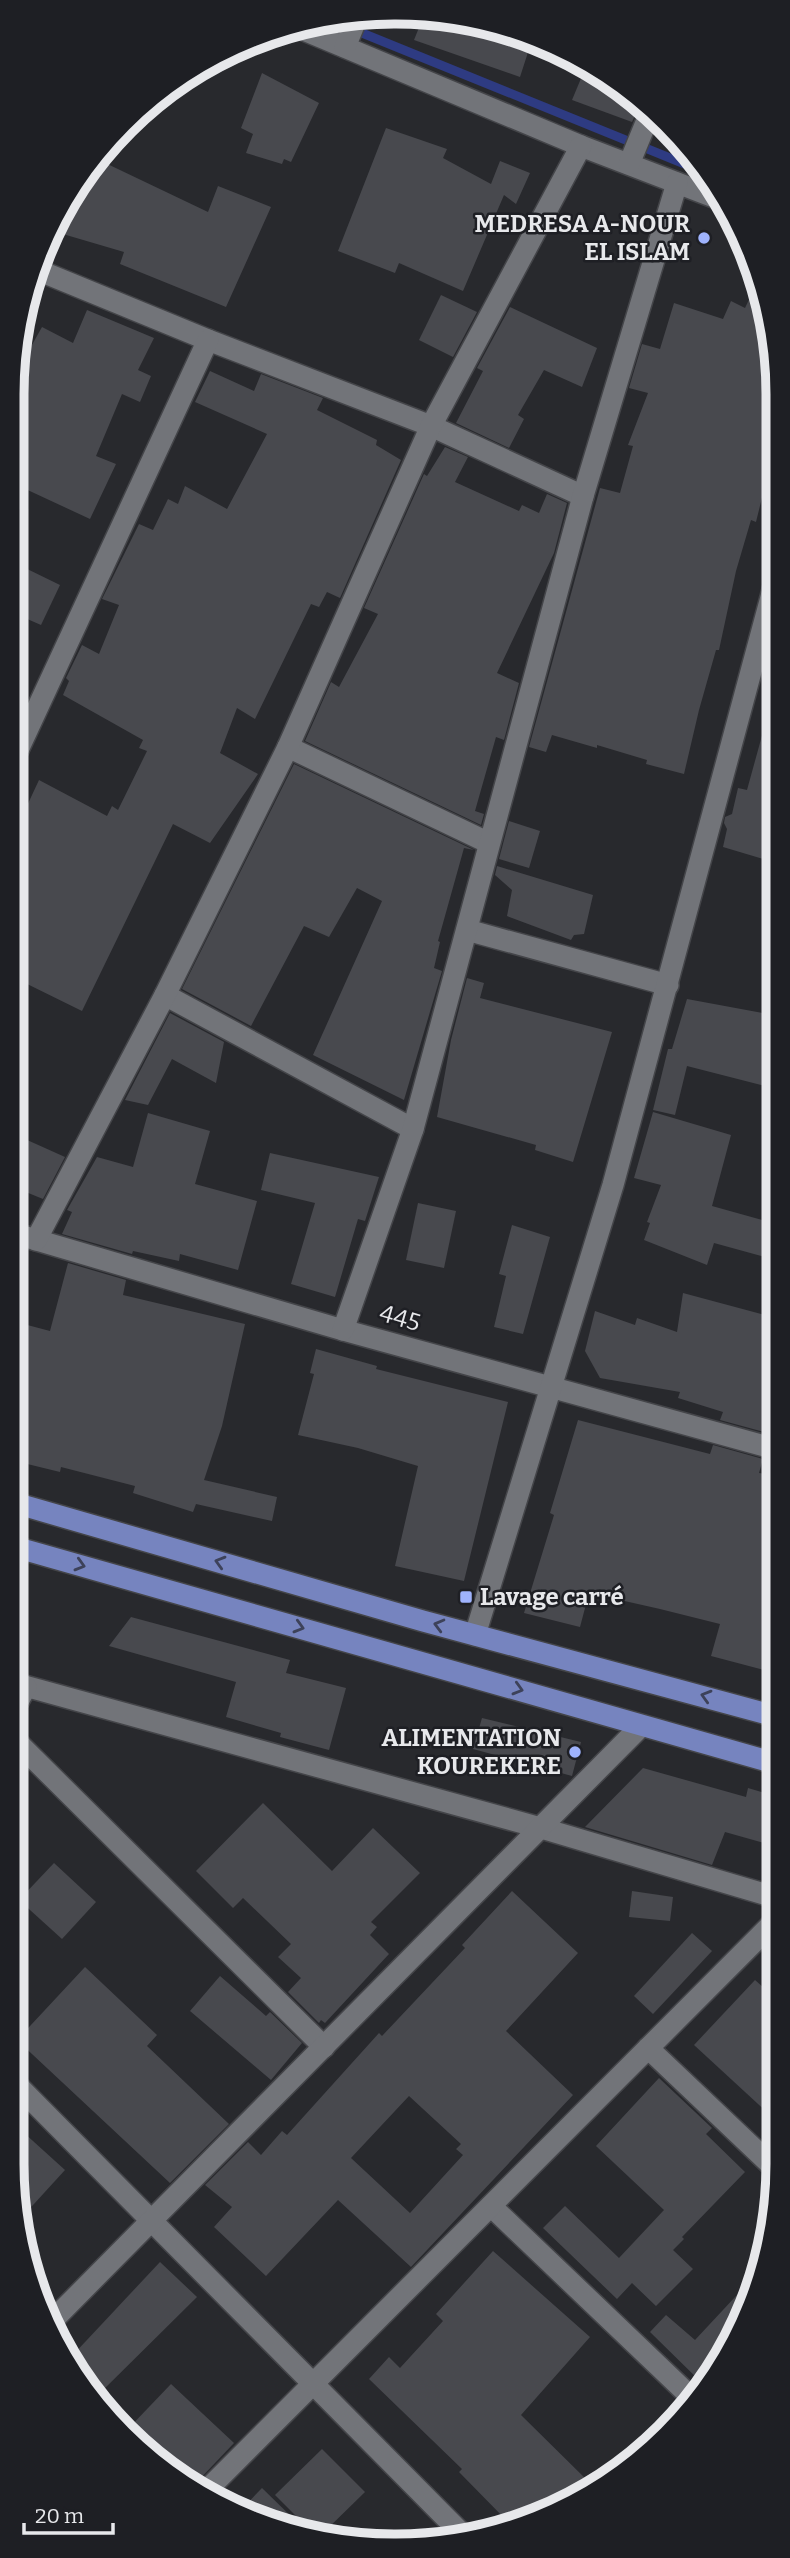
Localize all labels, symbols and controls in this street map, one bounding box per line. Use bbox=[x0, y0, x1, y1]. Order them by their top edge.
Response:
place label: MEDRESA A-NOUR EL ISLAM bbox=[475, 210, 690, 266]
marker: MEDRESA A-NOUR EL ISLAM bbox=[696, 230, 712, 246]
street label: 445 bbox=[376, 1299, 424, 1337]
one-way arrow bbox=[214, 1556, 226, 1571]
one-way arrow bbox=[74, 1557, 86, 1572]
place label: Lavage carré bbox=[480, 1583, 624, 1611]
marker: Lavage carré bbox=[458, 1589, 474, 1605]
one-way arrow bbox=[293, 1619, 305, 1633]
one-way arrow bbox=[433, 1619, 445, 1633]
one-way arrow bbox=[512, 1680, 524, 1695]
one-way arrow bbox=[700, 1690, 712, 1704]
place label: ALIMENTATION KOUREKERE bbox=[382, 1724, 561, 1780]
marker: ALIMENTATION KOUREKERE bbox=[567, 1744, 583, 1760]
scale bar bbox=[24, 2492, 114, 2536]
text: 20 m bbox=[35, 2503, 84, 2529]

